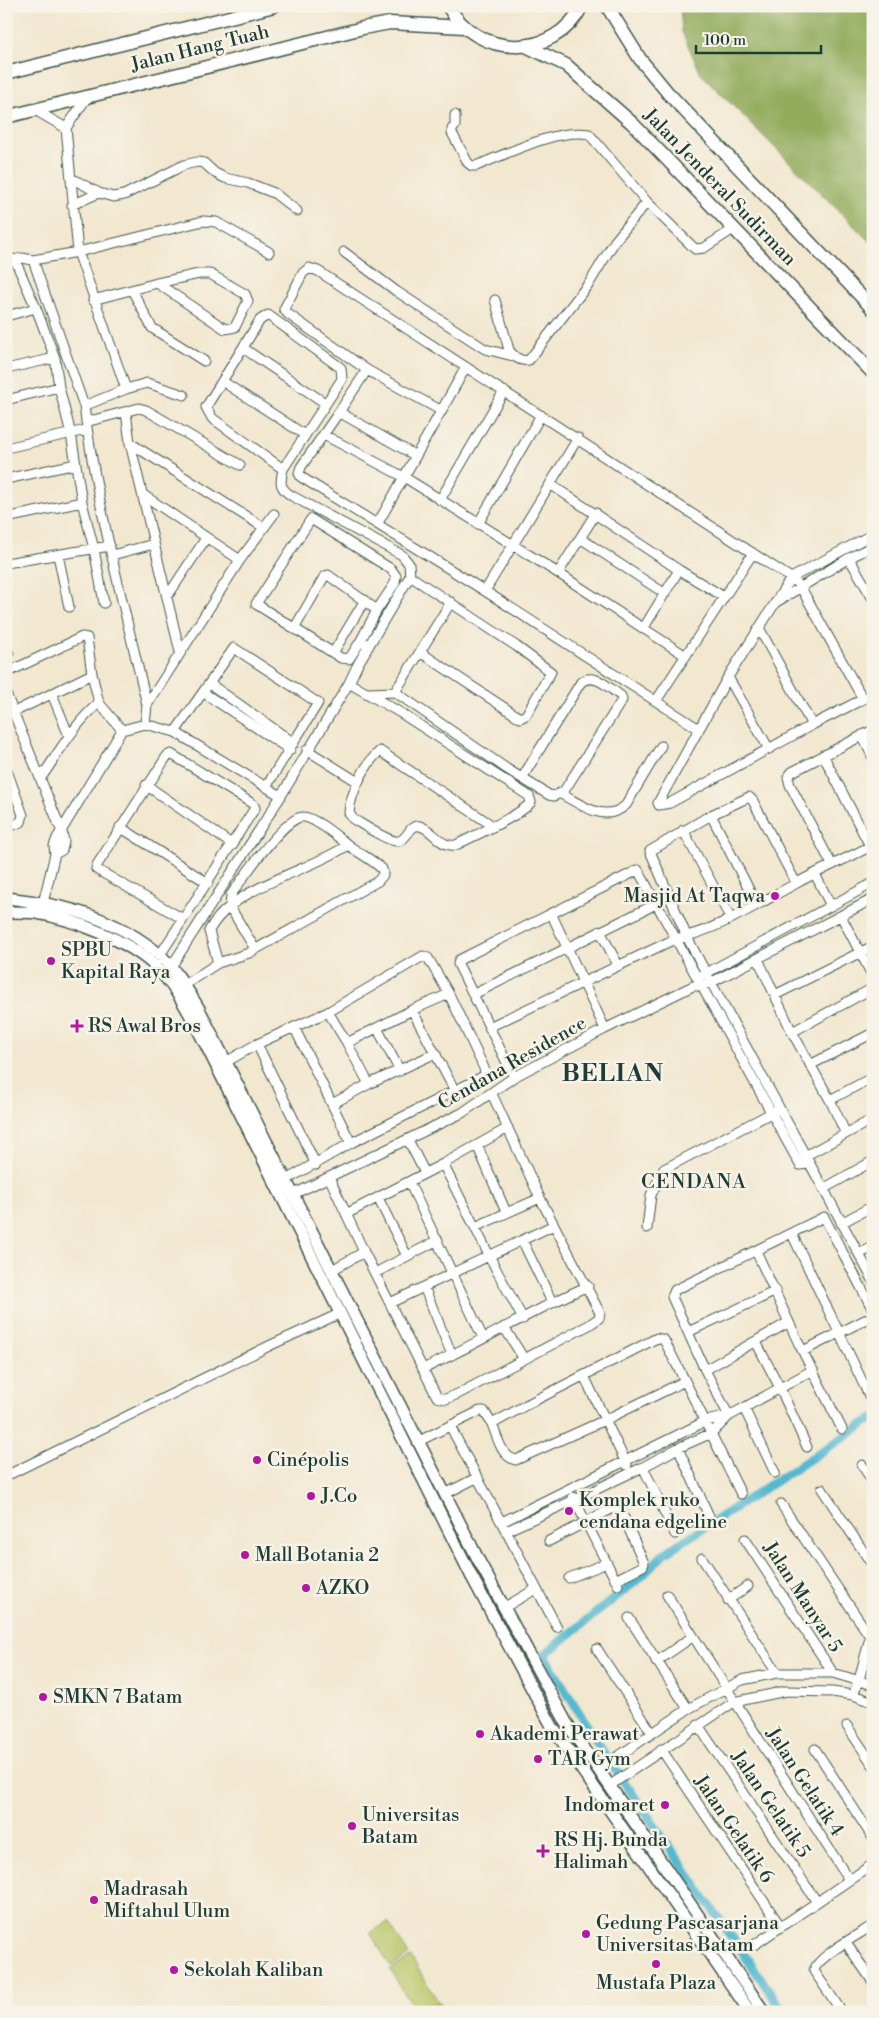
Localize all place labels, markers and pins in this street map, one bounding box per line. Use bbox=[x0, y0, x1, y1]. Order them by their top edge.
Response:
place label: Masjid At Taqwa bbox=[624, 884, 765, 908]
marker: Masjid At Taqwa bbox=[769, 890, 781, 902]
place label: SPBU Kapital Raya bbox=[61, 938, 171, 984]
marker: SPBU Kapital Raya bbox=[45, 955, 57, 967]
place label: RS Awal Bros bbox=[88, 1014, 201, 1038]
marker: RS Awal Bros bbox=[70, 1019, 84, 1033]
place label: Cinépolis bbox=[267, 1448, 349, 1472]
marker: Cinépolis bbox=[251, 1454, 263, 1466]
place label: J.Co bbox=[320, 1484, 357, 1508]
place label: Komplek ruko cendana edgeline bbox=[579, 1488, 727, 1534]
marker: J.Co bbox=[305, 1490, 317, 1502]
marker: Komplek ruko cendana edgeline bbox=[563, 1505, 575, 1517]
place label: Mall Botania 2 bbox=[255, 1543, 379, 1567]
marker: Mall Botania 2 bbox=[239, 1549, 251, 1561]
place label: AZKO bbox=[315, 1576, 370, 1600]
marker: AZKO bbox=[300, 1582, 312, 1594]
place label: SMKN 7 Batam bbox=[53, 1685, 183, 1709]
marker: SMKN 7 Batam bbox=[37, 1691, 49, 1703]
place label: Akademi Perawat bbox=[489, 1722, 639, 1746]
marker: Akademi Perawat bbox=[474, 1728, 486, 1740]
place label: TAR Gym bbox=[548, 1747, 631, 1771]
marker: TAR Gym bbox=[532, 1753, 544, 1765]
place label: Indomaret bbox=[564, 1793, 655, 1817]
marker: Indomaret bbox=[659, 1799, 671, 1811]
place label: Universitas Batam bbox=[361, 1803, 459, 1849]
marker: Universitas Batam bbox=[346, 1820, 358, 1832]
place label: RS Hj. Bunda Halimah bbox=[554, 1828, 668, 1874]
marker: RS Hj. Bunda Halimah bbox=[536, 1844, 550, 1858]
place label: Madrasah Miftahul Ulum bbox=[104, 1877, 230, 1923]
marker: Madrasah Miftahul Ulum bbox=[88, 1894, 100, 1906]
place label: Gedung Pascasarjana Universitas Batam bbox=[596, 1911, 779, 1957]
marker: Gedung Pascasarjana Universitas Batam bbox=[580, 1928, 592, 1940]
place label: Sekolah Kaliban bbox=[184, 1958, 323, 1982]
marker: Mustafa Plaza bbox=[650, 1958, 662, 1970]
marker: Sekolah Kaliban bbox=[168, 1964, 180, 1976]
place label: Mustafa Plaza bbox=[596, 1971, 716, 1995]

